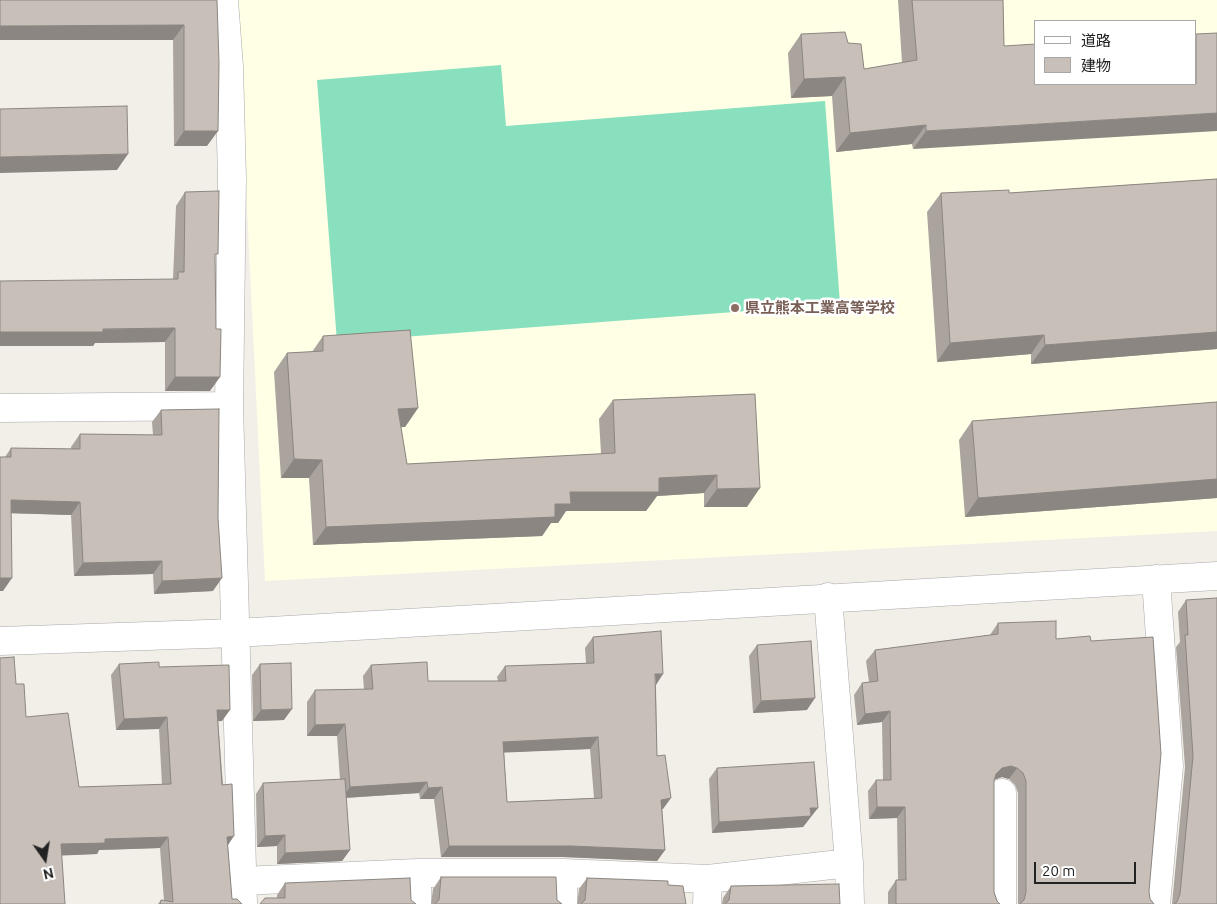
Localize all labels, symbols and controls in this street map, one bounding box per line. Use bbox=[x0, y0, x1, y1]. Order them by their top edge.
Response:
legend bbox=[1034, 20, 1197, 85]
text: 道路 bbox=[1081, 32, 1111, 49]
text: 建物 bbox=[1081, 57, 1111, 74]
place label: 県立熊本工業高等学校 bbox=[745, 299, 895, 317]
marker: 県立熊本工業高等学校 bbox=[729, 302, 741, 314]
north arrow bbox=[20, 834, 70, 884]
scale bar bbox=[1037, 852, 1140, 884]
text: 20 m bbox=[1042, 862, 1075, 879]
text: N bbox=[41, 865, 55, 883]

